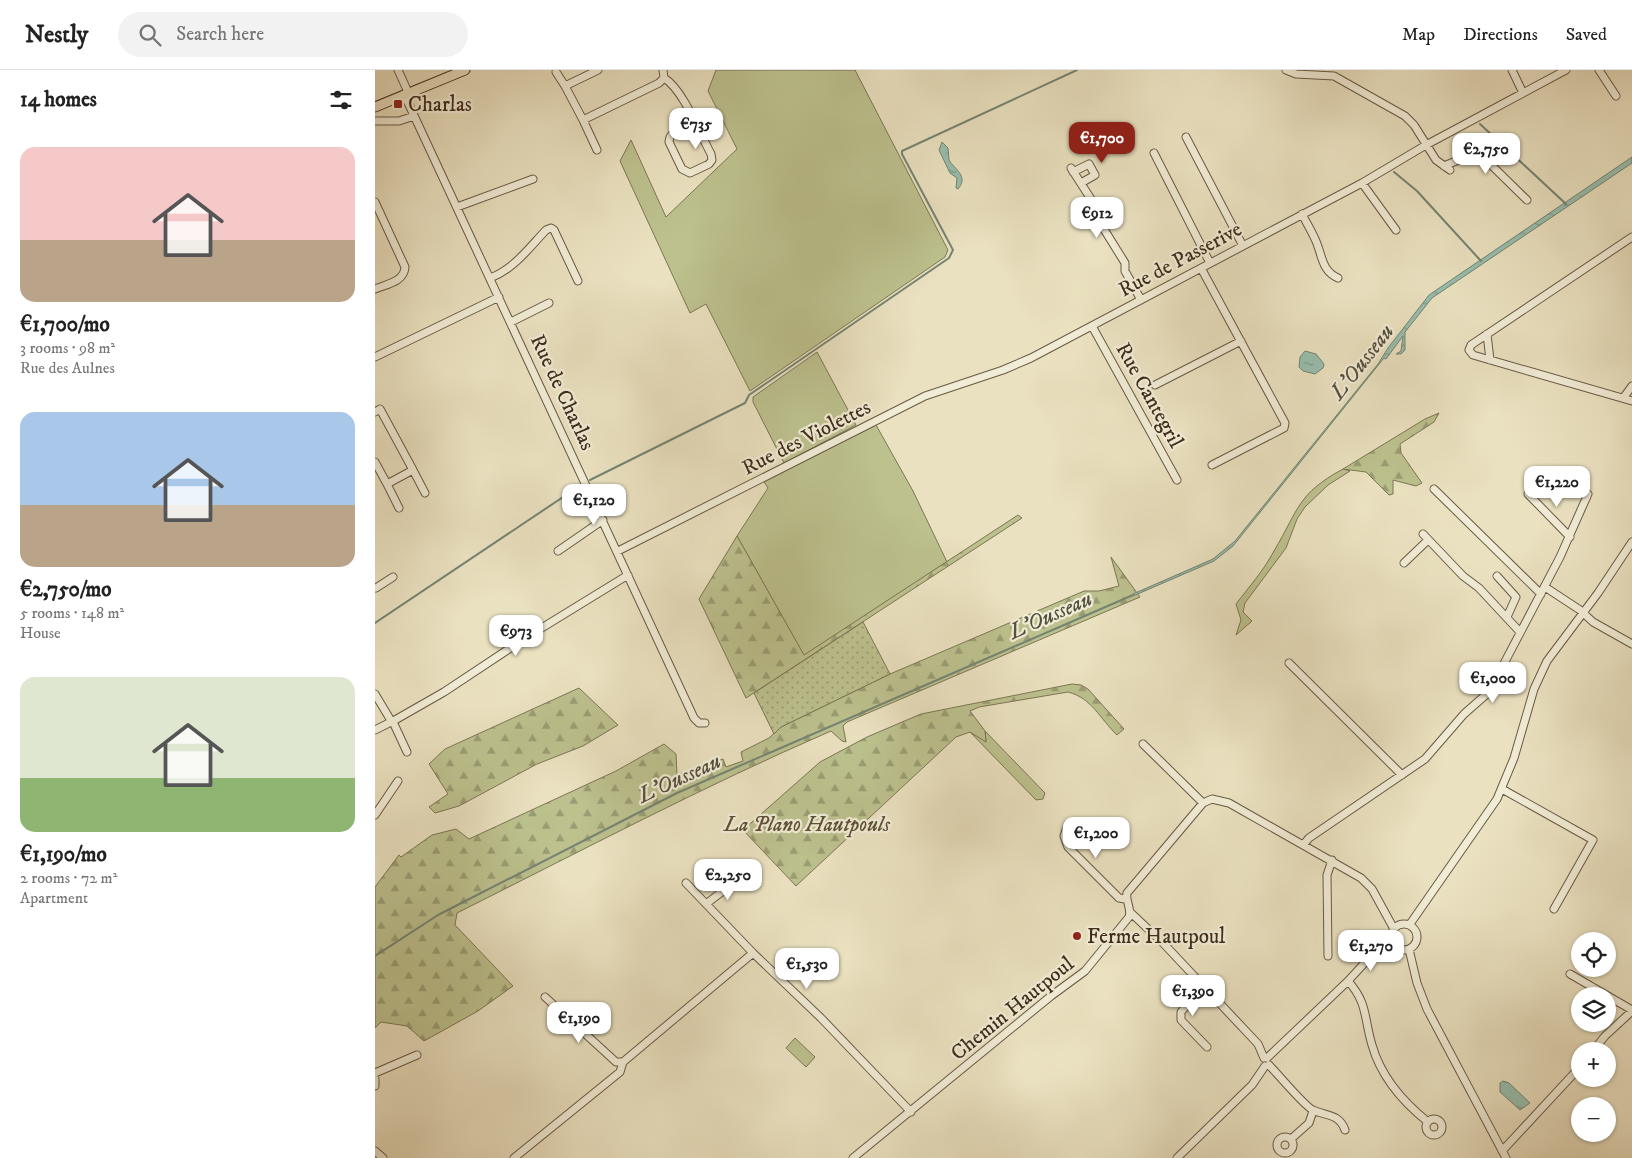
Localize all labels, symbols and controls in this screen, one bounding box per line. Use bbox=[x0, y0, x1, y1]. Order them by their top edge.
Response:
search box bbox=[118, 12, 468, 57]
text: Nestly bbox=[25, 20, 88, 50]
icon: search bbox=[136, 21, 164, 49]
text: Search here bbox=[176, 23, 264, 46]
text: Map bbox=[1402, 24, 1435, 46]
text: Directions bbox=[1463, 24, 1538, 46]
text: Saved bbox=[1566, 24, 1607, 46]
icon: filters bbox=[327, 86, 355, 114]
text: 14 homes bbox=[20, 87, 97, 113]
place label: Charlas bbox=[408, 92, 472, 118]
marker: Charlas bbox=[392, 98, 404, 110]
pin: €735 bbox=[666, 108, 726, 150]
text: €735 bbox=[680, 114, 712, 134]
pin: €1,700 bbox=[1061, 122, 1143, 164]
text: €1,700 bbox=[1080, 128, 1124, 148]
pin: €2,750 bbox=[1445, 132, 1527, 175]
text: €2,750 bbox=[1463, 139, 1509, 159]
icon: home bbox=[143, 180, 233, 270]
pin: €912 bbox=[1067, 196, 1127, 239]
text: €912 bbox=[1081, 203, 1113, 223]
street label: Rue de Passerive bbox=[1114, 216, 1247, 303]
text: €1,700/mo bbox=[20, 312, 110, 338]
water label: L'Ousseau bbox=[1323, 319, 1400, 407]
street label: Rue de Charlas bbox=[524, 330, 600, 454]
text: 3 rooms · 98 m² bbox=[20, 338, 115, 358]
street label: Rue Cantegril bbox=[1110, 338, 1189, 453]
text: Rue des Aulnes bbox=[20, 358, 115, 378]
street label: Rue des Violettes bbox=[738, 394, 875, 481]
icon: home bbox=[143, 445, 233, 535]
pin: €1,220 bbox=[1516, 466, 1598, 508]
text: €1,220 bbox=[1535, 472, 1579, 492]
pin: €1,120 bbox=[553, 484, 635, 526]
text: €1,120 bbox=[573, 490, 615, 510]
text: €2,750/mo bbox=[20, 577, 112, 603]
water label: L'Ousseau bbox=[1003, 585, 1096, 646]
text: 5 rooms · 148 m² bbox=[20, 603, 124, 623]
pin: €973 bbox=[486, 614, 546, 657]
text: €973 bbox=[500, 621, 532, 641]
text: House bbox=[20, 623, 61, 643]
pin: €1,000 bbox=[1452, 662, 1534, 704]
text: €1,000 bbox=[1470, 668, 1516, 688]
icon: home bbox=[143, 710, 233, 800]
water label: L'Ousseau bbox=[632, 747, 725, 810]
park label: La Plano Hautpouls bbox=[723, 812, 890, 838]
pin: €1,200 bbox=[1055, 816, 1137, 859]
text: €1,200 bbox=[1074, 823, 1118, 843]
text: €1,190/mo bbox=[20, 842, 107, 868]
pin: €2,250 bbox=[687, 858, 769, 901]
text: €2,250 bbox=[705, 865, 751, 885]
text: 2 rooms · 72 m² bbox=[20, 868, 117, 888]
text: Apartment bbox=[20, 888, 88, 908]
place label: Ferme Hautpoul bbox=[1087, 924, 1226, 950]
marker: Ferme Hautpoul bbox=[1071, 930, 1083, 942]
pin: €1,270 bbox=[1330, 930, 1412, 972]
map controls bbox=[1571, 932, 1616, 1142]
button: locate bbox=[1571, 932, 1616, 977]
text: €1,270 bbox=[1349, 936, 1393, 956]
pin: €1,530 bbox=[766, 948, 848, 990]
street label: Chemin Hautpoul bbox=[946, 951, 1080, 1066]
text: €1,530 bbox=[786, 954, 828, 974]
pin: €1,390 bbox=[1152, 974, 1234, 1017]
text: €1,390 bbox=[1172, 981, 1214, 1001]
button: layers bbox=[1571, 987, 1616, 1032]
pin: €1,190 bbox=[538, 1002, 620, 1044]
text: €1,190 bbox=[558, 1008, 600, 1028]
button: + bbox=[1571, 1042, 1616, 1087]
button: − bbox=[1571, 1097, 1616, 1142]

